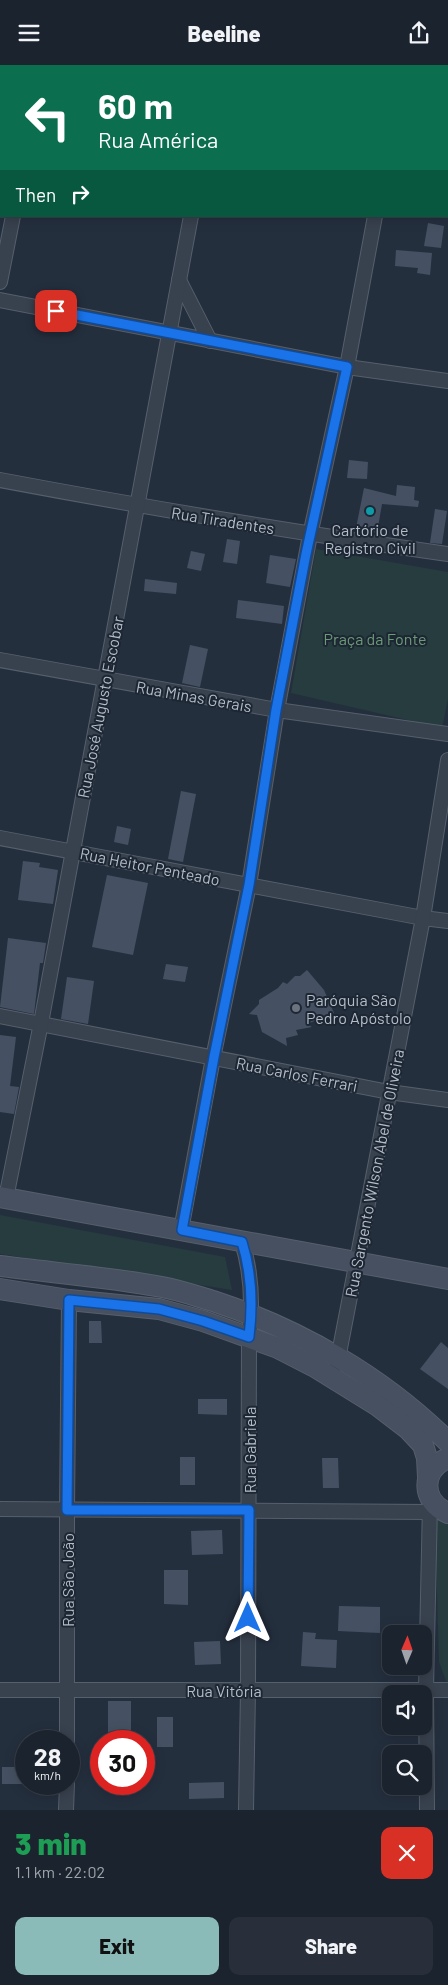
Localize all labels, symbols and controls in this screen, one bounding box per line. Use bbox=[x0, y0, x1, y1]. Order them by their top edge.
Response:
icon: menu bbox=[15, 19, 43, 47]
icon: share bbox=[405, 19, 433, 47]
text: Beeline bbox=[187, 20, 261, 46]
text: 60 m bbox=[98, 84, 173, 126]
icon: left bbox=[15, 85, 80, 150]
text: Rua América bbox=[98, 126, 218, 152]
icon: right bbox=[66, 180, 94, 208]
text: Then bbox=[15, 183, 56, 206]
pin bbox=[35, 290, 77, 332]
icon: arrive bbox=[42, 297, 70, 325]
street label: Rua Tiradentes bbox=[170, 502, 276, 538]
marker: Cartório de Registro Civil bbox=[364, 505, 376, 517]
place label: Cartório de Registro Civil bbox=[324, 520, 416, 557]
street label: Rua José Augusto Escobar bbox=[73, 614, 127, 800]
park label: Praça da Fonte bbox=[323, 629, 427, 648]
street label: Rua Minas Gerais bbox=[135, 676, 253, 716]
street label: Rua Heitor Penteado bbox=[78, 843, 222, 889]
place label: Paróquia São Pedro Apóstolo bbox=[306, 990, 412, 1027]
marker: Paróquia São Pedro Apóstolo bbox=[290, 1002, 302, 1014]
street label: Rua Sargento Wilson Abel de Oliveira bbox=[341, 1048, 407, 1298]
street label: Rua Carlos Ferrari bbox=[235, 1053, 359, 1095]
street label: Rua Gabriela bbox=[240, 1407, 259, 1493]
street label: Rua São João bbox=[58, 1533, 77, 1627]
position arrow bbox=[221, 1591, 273, 1643]
north arrow bbox=[382, 1625, 432, 1675]
map controls bbox=[382, 1625, 432, 1795]
street label: Rua Vitória bbox=[186, 1681, 262, 1700]
button: sound bbox=[382, 1685, 432, 1735]
speed limit sign: 30 bbox=[90, 1730, 155, 1795]
text: 28 bbox=[34, 1741, 61, 1771]
button: search bbox=[382, 1745, 432, 1795]
text: km/h bbox=[34, 1768, 61, 1782]
text: 3 min bbox=[15, 1825, 87, 1861]
button: close bbox=[381, 1827, 433, 1879]
text: 1.1 km · 22:02 bbox=[15, 1862, 105, 1881]
button: Exit bbox=[15, 1917, 219, 1975]
button: Share bbox=[229, 1917, 433, 1975]

